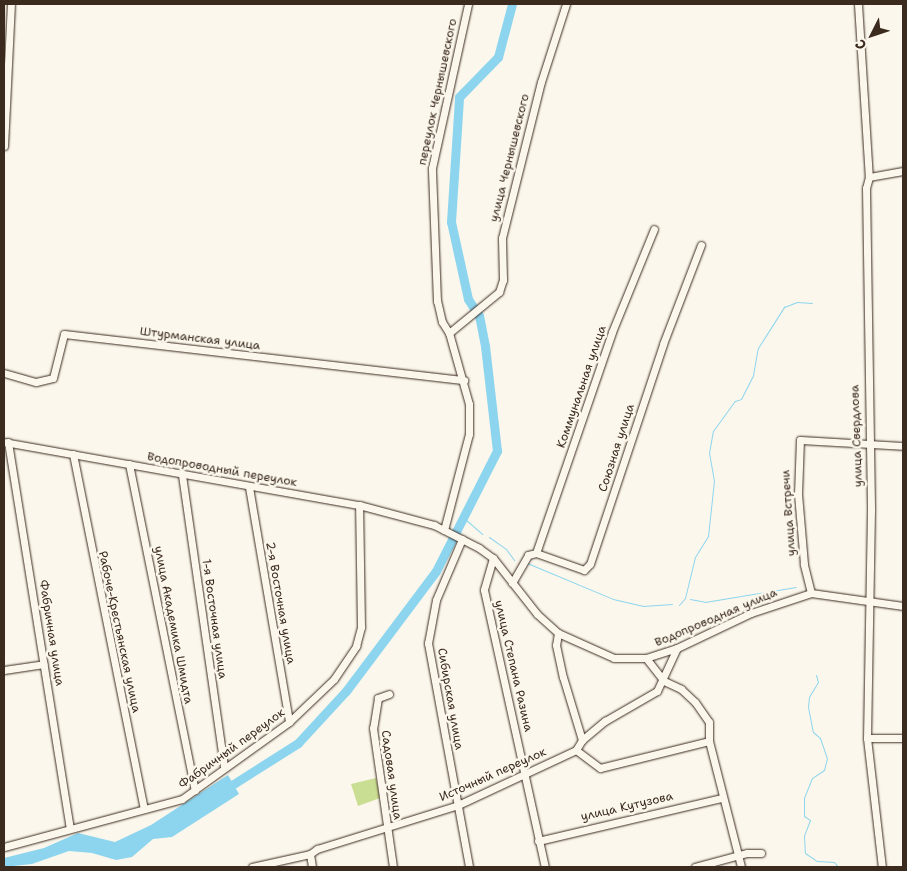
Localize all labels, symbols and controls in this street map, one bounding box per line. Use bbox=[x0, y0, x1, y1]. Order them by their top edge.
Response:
north arrow bbox=[847, 10, 897, 60]
street label: переулок Чернышевского bbox=[415, 17, 461, 167]
text: С bbox=[851, 36, 870, 54]
street label: улица Чернышевского bbox=[487, 92, 533, 224]
street label: Штурманская улица bbox=[139, 324, 261, 354]
street label: Коммунальная улица bbox=[554, 324, 610, 450]
street label: улица Свердлова bbox=[848, 385, 866, 487]
street label: Союзная улица bbox=[596, 402, 638, 494]
street label: Водопроводный переулок bbox=[146, 450, 298, 490]
street label: улица Встречи bbox=[779, 469, 799, 557]
street label: 2-я Восточная улица bbox=[262, 541, 298, 665]
street label: улица Академика Шмидта bbox=[151, 545, 195, 705]
street label: Рабоче-Крестьянская улица bbox=[95, 550, 143, 714]
street label: 1-я Восточная улица bbox=[198, 558, 230, 680]
street label: Фабричная улица bbox=[36, 579, 66, 687]
street label: Водопроводная улица bbox=[653, 586, 779, 650]
street label: улица Степана Разина bbox=[491, 599, 535, 733]
street label: Сибирская улица bbox=[434, 647, 466, 751]
street label: Фабричный переулок bbox=[176, 706, 288, 792]
street label: Садовая улица bbox=[378, 729, 404, 821]
street label: Источный переулок bbox=[437, 745, 549, 805]
street label: улица Кутузова bbox=[580, 789, 674, 825]

